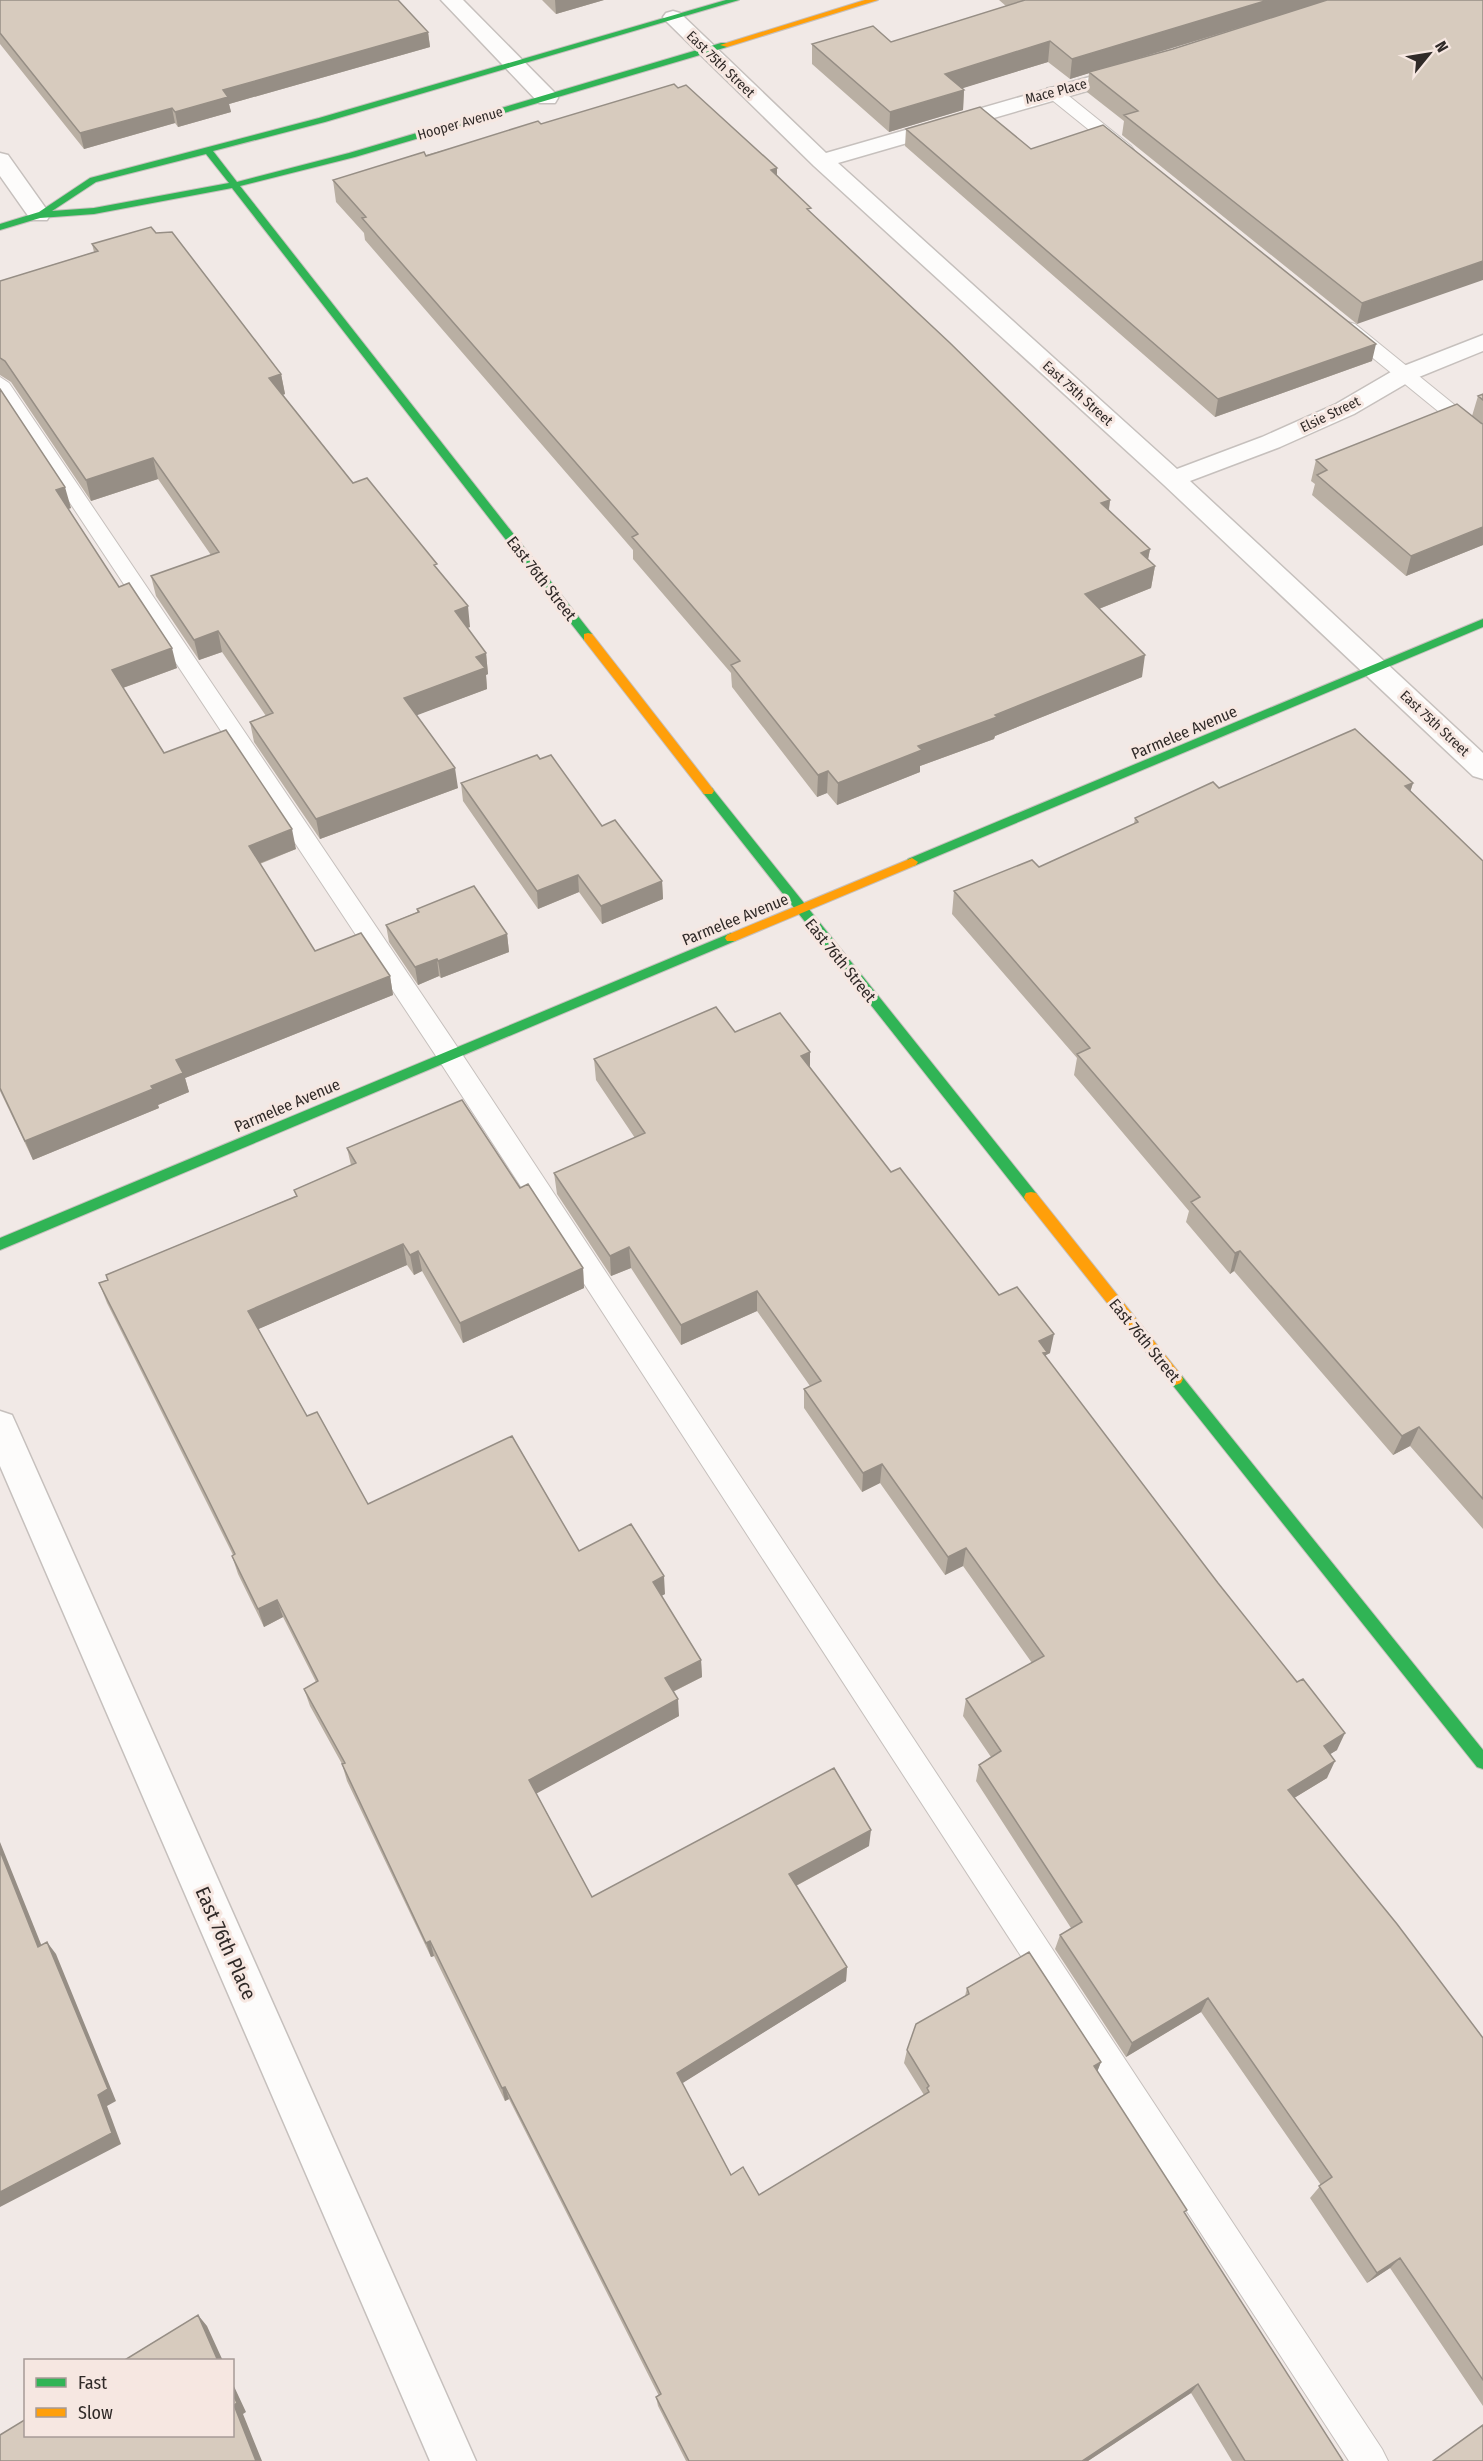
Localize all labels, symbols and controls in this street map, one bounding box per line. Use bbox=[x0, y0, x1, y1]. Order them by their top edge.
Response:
north arrow bbox=[1399, 24, 1459, 84]
street label: East 75th Street bbox=[683, 28, 759, 101]
text: N bbox=[1431, 38, 1452, 56]
street label: Mace Place bbox=[1023, 75, 1089, 108]
street label: Hooper Avenue bbox=[416, 103, 505, 144]
street label: East 75th Street bbox=[1039, 357, 1117, 430]
street label: Elsie Street bbox=[1298, 393, 1363, 436]
street label: East 76th Street bbox=[503, 532, 581, 625]
street label: East 75th Street bbox=[1397, 687, 1473, 760]
street label: Parmelee Avenue bbox=[1128, 702, 1240, 763]
street label: Parmelee Avenue bbox=[679, 889, 791, 949]
street label: East 76th Street bbox=[801, 915, 880, 1006]
street label: Parmelee Avenue bbox=[231, 1075, 343, 1136]
street label: East 76th Street bbox=[1105, 1295, 1184, 1386]
street label: East 76th Place bbox=[190, 1883, 262, 2003]
legend bbox=[24, 2359, 234, 2437]
text: Fast bbox=[78, 2372, 107, 2394]
text: Slow bbox=[78, 2402, 113, 2424]

